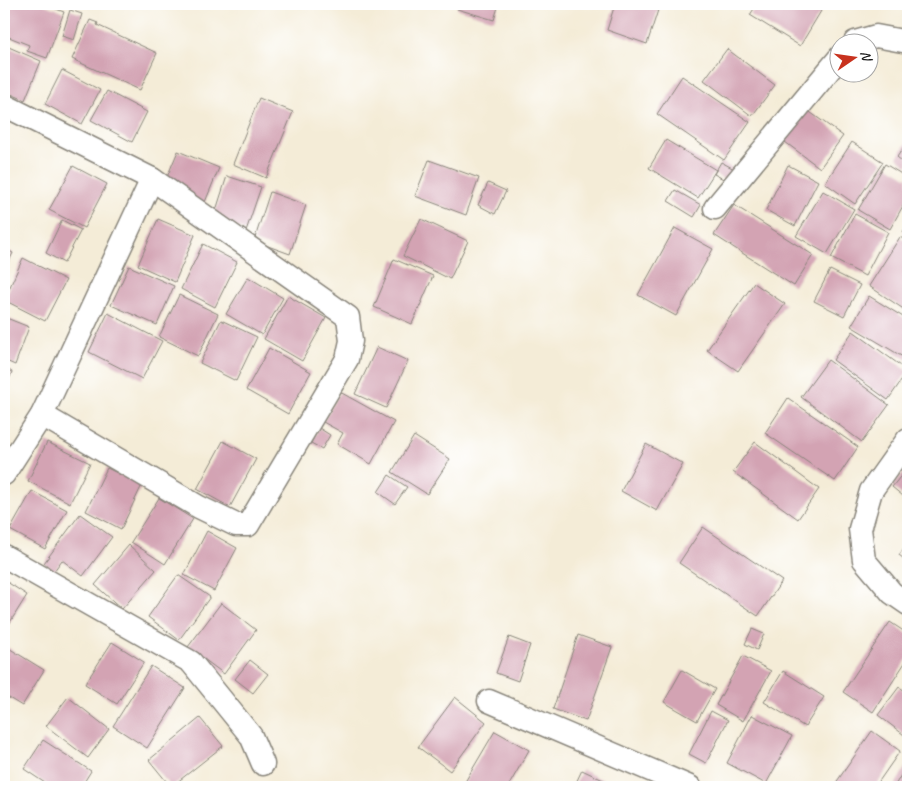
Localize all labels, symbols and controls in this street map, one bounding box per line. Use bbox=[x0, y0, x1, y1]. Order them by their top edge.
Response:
north arrow bbox=[830, 32, 880, 82]
text: N bbox=[857, 49, 876, 64]

